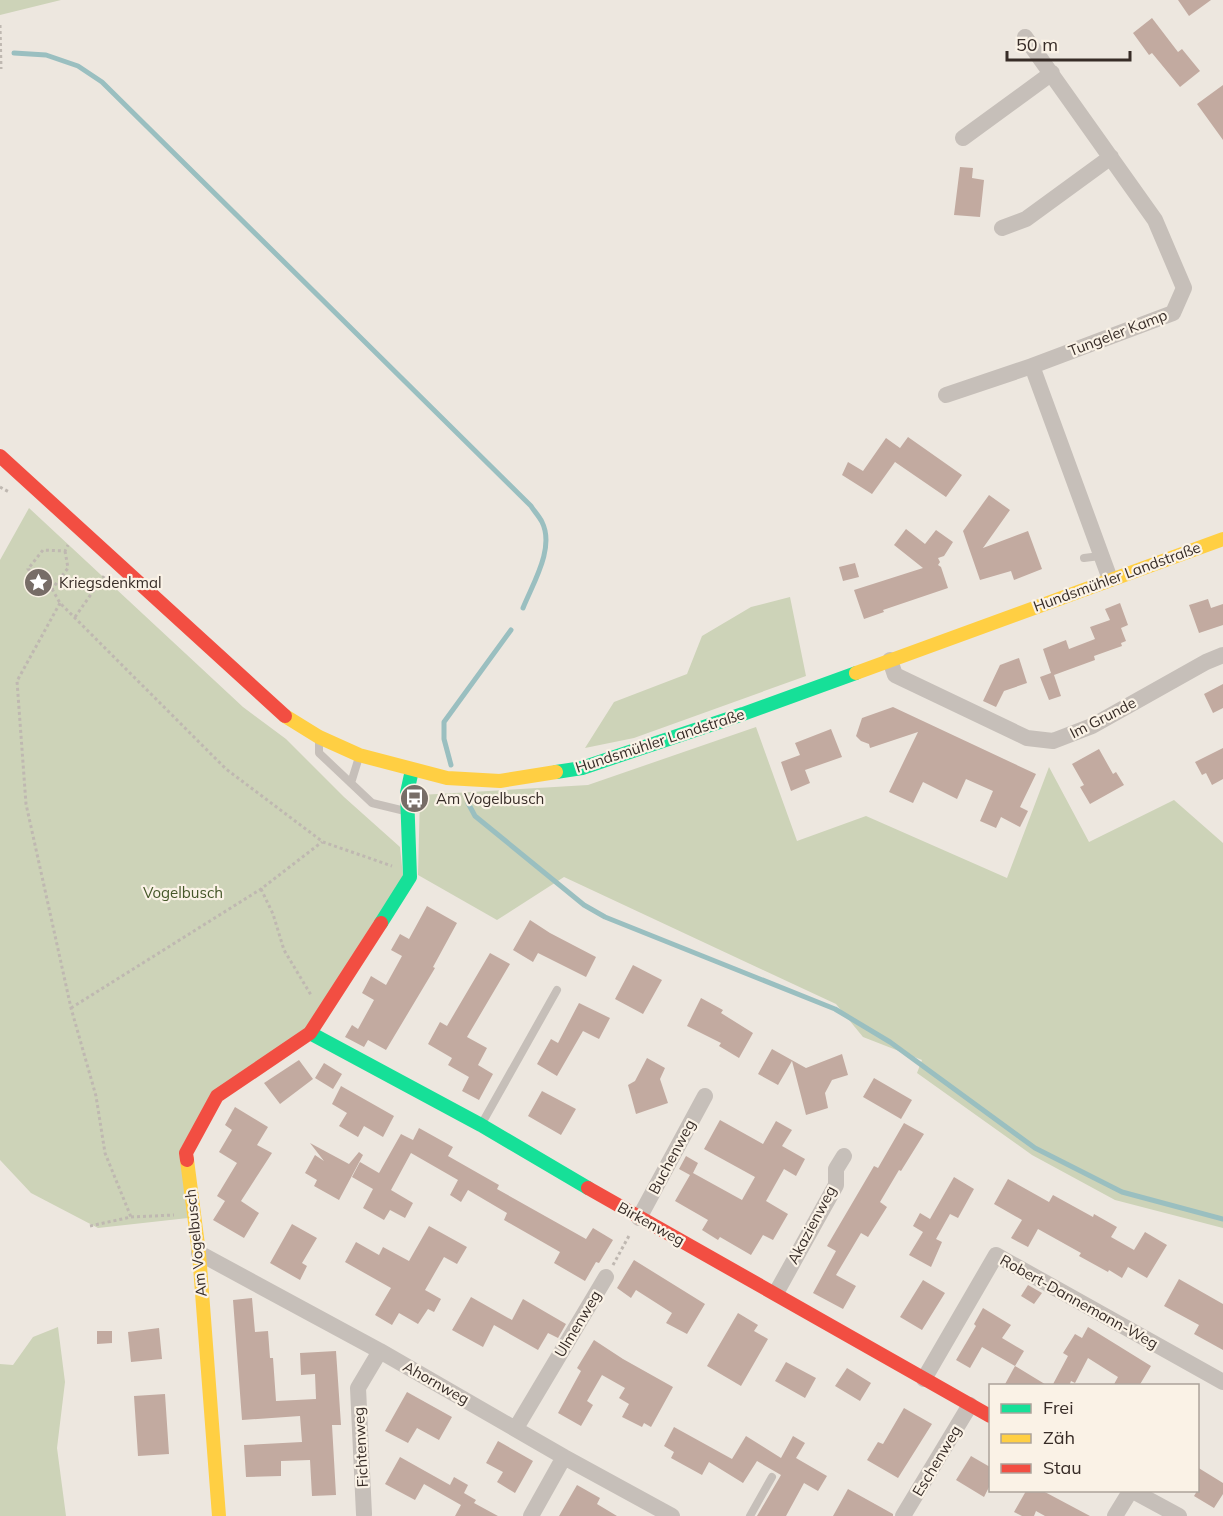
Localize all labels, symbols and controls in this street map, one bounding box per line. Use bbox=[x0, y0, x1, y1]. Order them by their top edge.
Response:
scale bar bbox=[1007, 24, 1130, 62]
text: 50 m bbox=[1016, 33, 1058, 56]
street label: Tungeler Kamp bbox=[1066, 305, 1170, 360]
street label: Hundsmühler Landstraße bbox=[1031, 537, 1203, 616]
place icon: Kriegsdenkmal bbox=[22, 567, 54, 599]
place label: Kriegsdenkmal bbox=[59, 573, 162, 592]
street label: Im Grunde bbox=[1066, 693, 1139, 742]
street label: Hundsmühler Landstraße bbox=[573, 704, 747, 777]
bus stop icon: Am Vogelbusch bbox=[399, 783, 431, 815]
place label: Am Vogelbusch bbox=[436, 789, 544, 808]
park label: Vogelbusch bbox=[143, 883, 223, 902]
street label: Buchenweg bbox=[644, 1116, 699, 1197]
street label: Akazienweg bbox=[783, 1182, 840, 1267]
street label: Am Vogelbusch bbox=[180, 1188, 211, 1298]
street label: Birkenweg bbox=[614, 1197, 688, 1250]
street label: Robert-Dannemann-Weg bbox=[997, 1250, 1162, 1353]
street label: Ulmenweg bbox=[550, 1287, 605, 1361]
street label: Ahornweg bbox=[400, 1357, 473, 1408]
legend bbox=[989, 1384, 1199, 1492]
text: Frei bbox=[1043, 1396, 1073, 1419]
street label: Fichtenweg bbox=[349, 1406, 372, 1488]
street label: Eschenweg bbox=[908, 1422, 965, 1500]
text: Zäh bbox=[1043, 1426, 1075, 1449]
text: Stau bbox=[1043, 1456, 1082, 1479]

